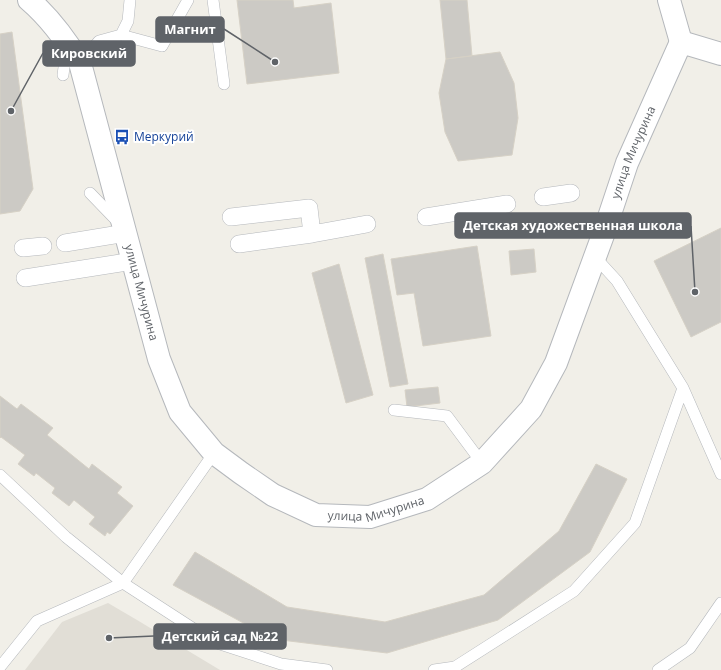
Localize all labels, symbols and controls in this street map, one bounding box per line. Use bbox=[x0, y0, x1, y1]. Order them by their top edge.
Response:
callout: Магнит bbox=[156, 17, 224, 42]
text: Магнит bbox=[164, 20, 216, 38]
callout: Кировский bbox=[43, 41, 135, 66]
text: Кировский bbox=[51, 44, 127, 62]
street label: улица Мичурина bbox=[607, 103, 659, 201]
bus stop icon: Меркурий bbox=[113, 128, 131, 146]
place label: Меркурий bbox=[134, 128, 194, 145]
callout: Детская художественная школа bbox=[455, 213, 691, 238]
text: Детская художественная школа bbox=[463, 216, 683, 234]
street label: улица Мичурина bbox=[121, 243, 163, 342]
street label: улица Мичурина bbox=[327, 491, 426, 526]
callout: Детский сад №22 bbox=[154, 624, 286, 649]
text: Детский сад №22 bbox=[162, 627, 279, 645]

